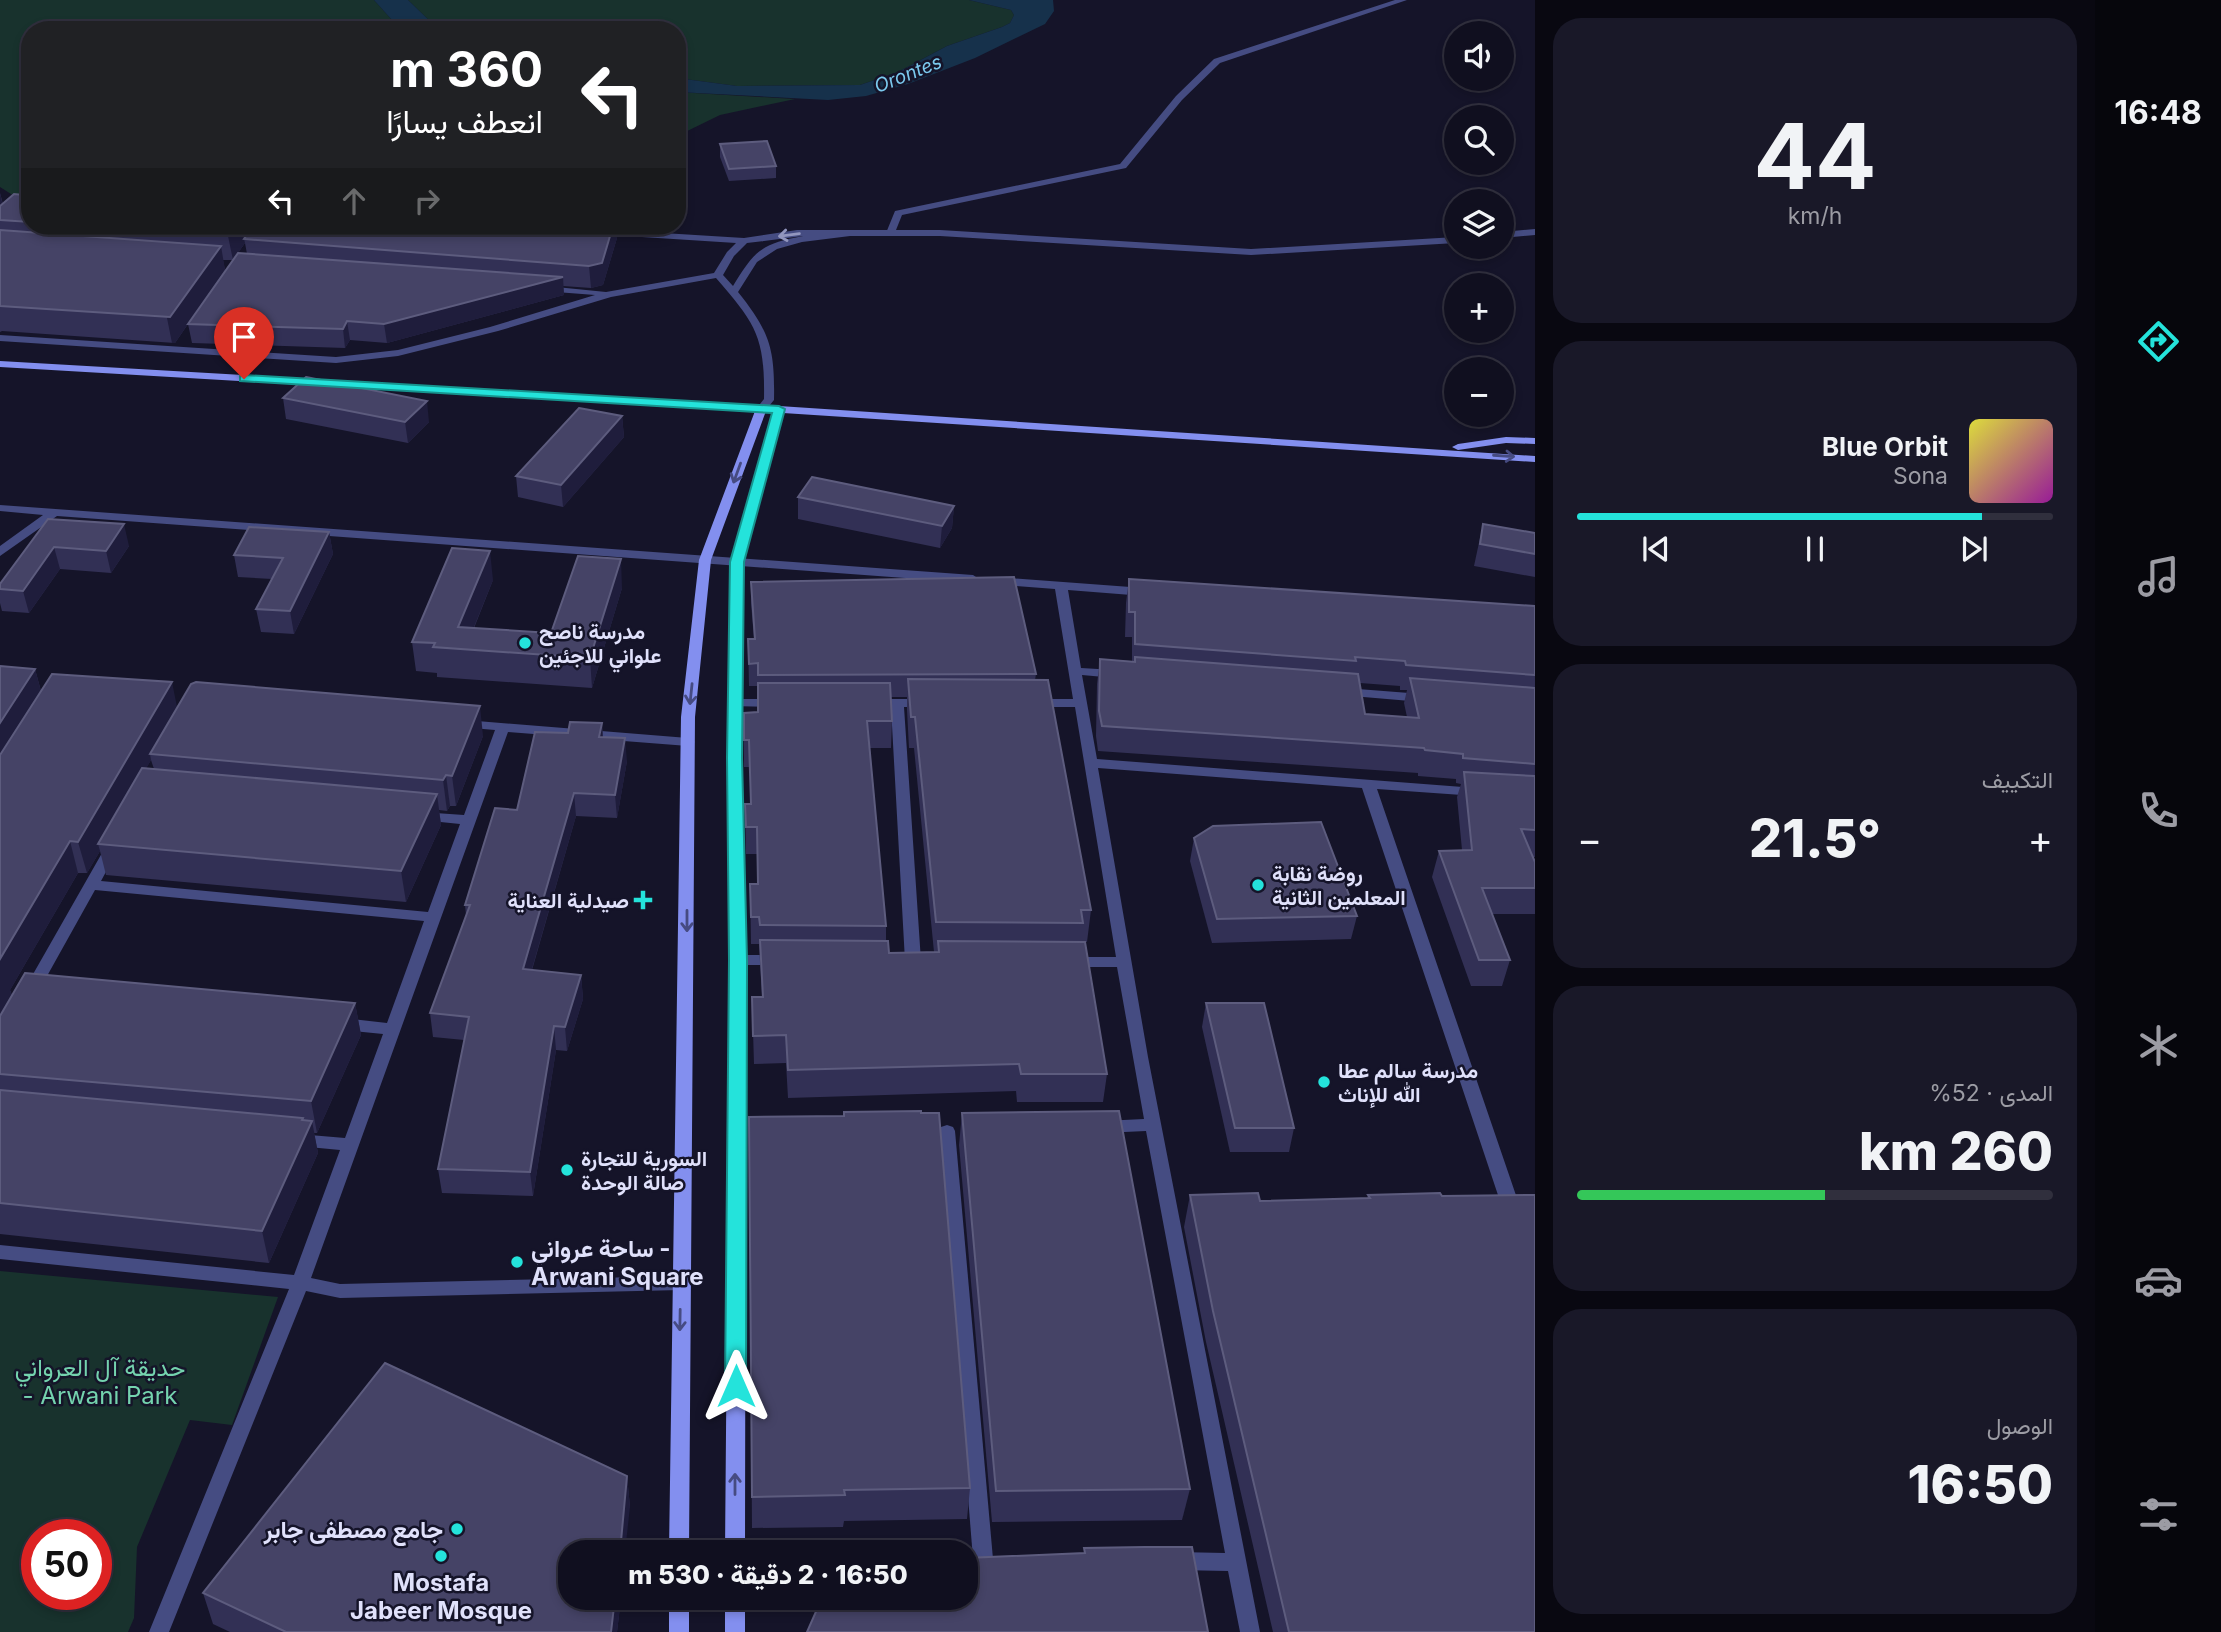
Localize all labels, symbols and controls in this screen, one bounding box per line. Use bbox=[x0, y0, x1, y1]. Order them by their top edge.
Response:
map controls bbox=[1444, 21, 1514, 427]
button: sound bbox=[1444, 21, 1514, 91]
text: 360 m bbox=[390, 40, 543, 99]
icon: left bbox=[567, 49, 658, 140]
water label: Orontes bbox=[871, 50, 945, 98]
text: 16:48 bbox=[2114, 93, 2202, 132]
text: 44 bbox=[1753, 101, 1877, 211]
text: انعطف يسارًا bbox=[386, 102, 543, 141]
button: search bbox=[1444, 105, 1514, 175]
icon: left bbox=[262, 182, 300, 220]
icon: ahead bbox=[335, 182, 373, 220]
icon: right bbox=[408, 182, 446, 220]
button: layers bbox=[1444, 189, 1514, 259]
text: km/h bbox=[1788, 202, 1842, 230]
one-way arrow bbox=[779, 228, 801, 241]
button: + bbox=[1444, 273, 1514, 343]
pin bbox=[214, 307, 274, 379]
icon: directions bbox=[2134, 317, 2183, 366]
icon: arrive bbox=[225, 318, 263, 356]
button: − bbox=[1444, 357, 1514, 427]
text: Blue Orbit bbox=[1822, 431, 1948, 462]
one-way arrow bbox=[1493, 450, 1516, 463]
one-way arrow bbox=[730, 461, 742, 483]
text: Sona bbox=[1893, 462, 1948, 490]
icon: previous bbox=[1637, 530, 1675, 568]
icon: pause bbox=[1796, 530, 1834, 568]
icon: next bbox=[1955, 530, 1993, 568]
icon: music bbox=[2134, 552, 2183, 601]
place label: مدرسة ناصح علواني للاجئين bbox=[539, 619, 661, 673]
marker: مدرسة ناصح علواني للاجئين bbox=[517, 635, 533, 651]
one-way arrow bbox=[684, 682, 697, 705]
text: التكييف bbox=[1982, 766, 2053, 794]
icon: phone bbox=[2134, 786, 2183, 835]
text: 21.5° bbox=[1749, 807, 1881, 870]
text: − bbox=[1577, 816, 1602, 862]
text: + bbox=[2028, 816, 2053, 862]
place label: روضة نقابة المعلمين الثانية bbox=[1272, 861, 1406, 910]
marker: روضة نقابة المعلمين الثانية bbox=[1250, 877, 1266, 893]
place label: صيدلية العناية bbox=[508, 888, 629, 913]
marker: صيدلية العناية bbox=[635, 892, 651, 908]
one-way arrow bbox=[680, 909, 694, 932]
icon: climate bbox=[2134, 1021, 2183, 1070]
place label: مدرسة سالم عطا الله للإناث bbox=[1338, 1058, 1478, 1109]
marker: مدرسة سالم عطا الله للإناث bbox=[1316, 1074, 1332, 1090]
text: المدى · 52% bbox=[1929, 1079, 2053, 1107]
text: 260 km bbox=[1859, 1120, 2053, 1183]
place label: السورية للتجارة صالة الوحدة bbox=[581, 1146, 707, 1196]
marker: السورية للتجارة صالة الوحدة bbox=[559, 1162, 575, 1178]
place label: ساحة عرواني - Arwani Square bbox=[531, 1234, 704, 1291]
marker: ساحة عرواني - Arwani Square bbox=[509, 1254, 525, 1270]
icon: car bbox=[2134, 1256, 2183, 1305]
one-way arrow bbox=[674, 1308, 687, 1331]
position arrow bbox=[699, 1349, 773, 1423]
park label: حديقة آل العرواني - Arwani Park bbox=[15, 1353, 185, 1410]
text: الوصول bbox=[1987, 1412, 2053, 1440]
text: 16:50 bbox=[1907, 1453, 2053, 1516]
one-way arrow bbox=[728, 1473, 742, 1496]
icon: filters bbox=[2134, 1490, 2183, 1539]
place label: جامع مصطفى جابر bbox=[263, 1515, 443, 1547]
speed limit sign: 50 bbox=[21, 1519, 112, 1610]
marker: جامع مصطفى جابر bbox=[449, 1521, 465, 1537]
marker: Mostafa Jabeer Mosque bbox=[433, 1548, 449, 1564]
text: 16:50 · 2 دقيقة · 530 m bbox=[628, 1559, 908, 1590]
place label: Mostafa Jabeer Mosque bbox=[350, 1568, 532, 1625]

